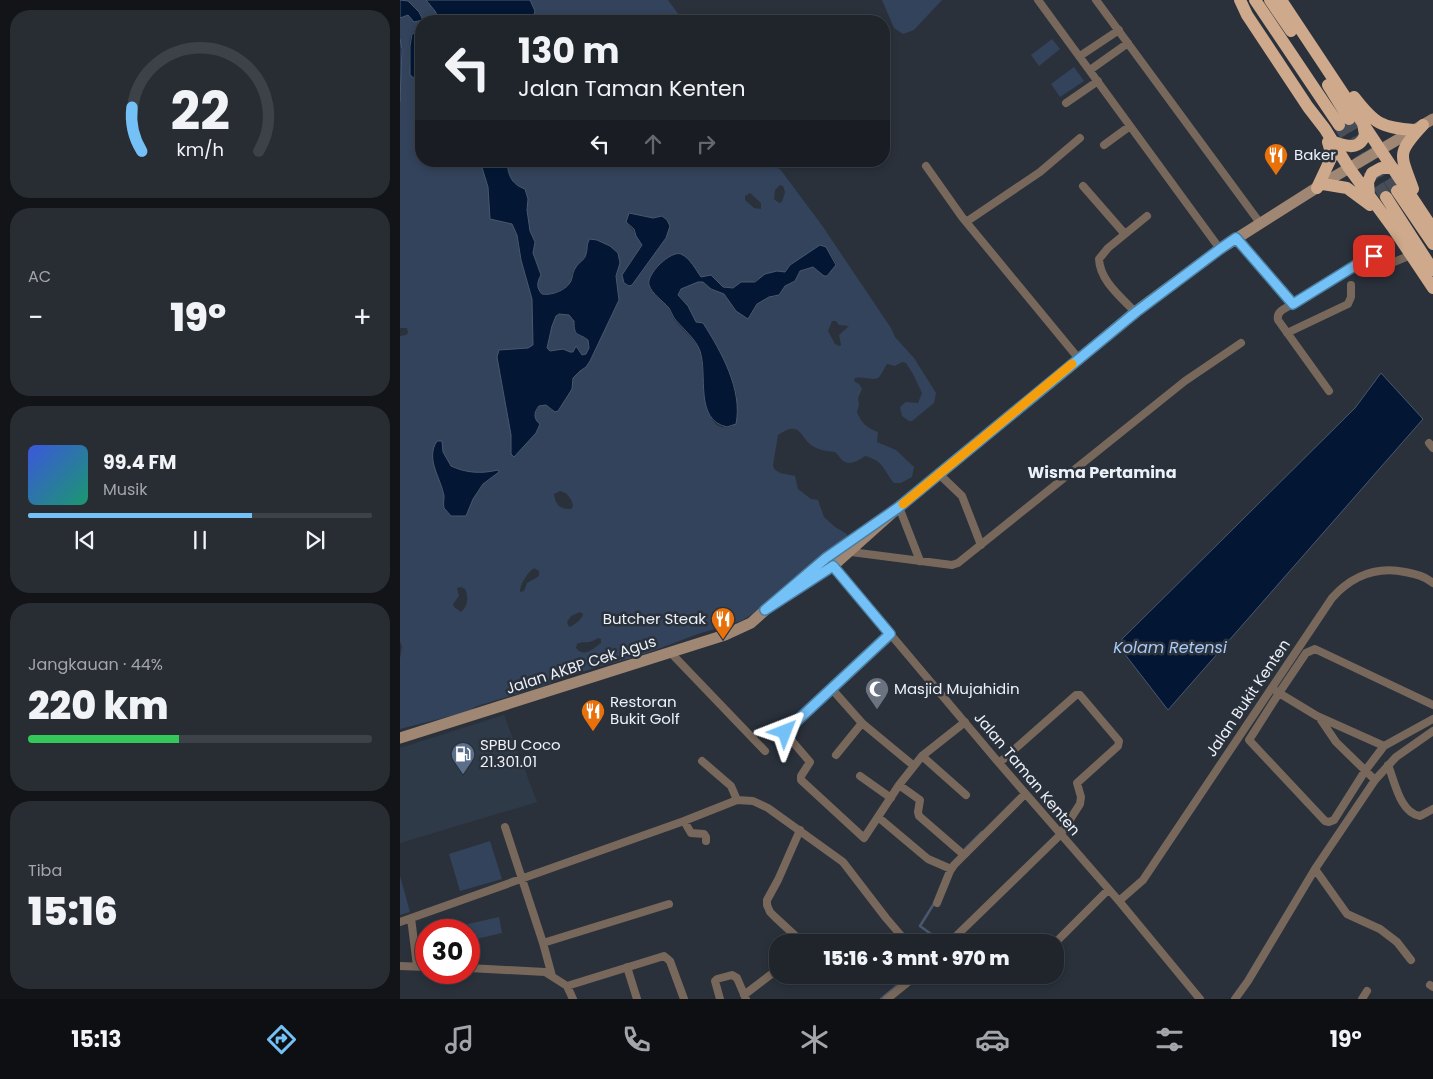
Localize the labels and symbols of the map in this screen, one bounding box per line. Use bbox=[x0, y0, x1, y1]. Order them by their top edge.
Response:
restaurant icon: Baker bbox=[1263, 142, 1289, 176]
place label: Baker bbox=[1294, 144, 1336, 165]
pin bbox=[1353, 235, 1395, 277]
district label: Wisma Pertamina bbox=[1027, 461, 1177, 484]
restaurant icon: Butcher Steak bbox=[710, 606, 736, 640]
place label: Butcher Steak bbox=[603, 608, 706, 629]
street label: Jalan AKBP Cek Agus bbox=[503, 630, 659, 699]
street label: Jalan Bukit Kenten bbox=[1200, 635, 1295, 761]
water label: Kolam Retensi bbox=[1113, 636, 1228, 659]
mosque icon: Masjid Mujahidin bbox=[864, 676, 890, 710]
place label: Masjid Mujahidin bbox=[894, 678, 1020, 699]
place label: Restoran Bukit Golf bbox=[610, 691, 680, 729]
restaurant icon: Restoran Bukit Golf bbox=[580, 698, 606, 732]
position arrow bbox=[758, 705, 810, 757]
street label: Jalan Taman Kenten bbox=[969, 707, 1085, 840]
place label: SPBU Coco 21.301.01 bbox=[480, 734, 561, 772]
fuel station icon: SPBU Coco 21.301.01 bbox=[450, 741, 476, 775]
speed limit sign: 30 bbox=[415, 919, 480, 984]

